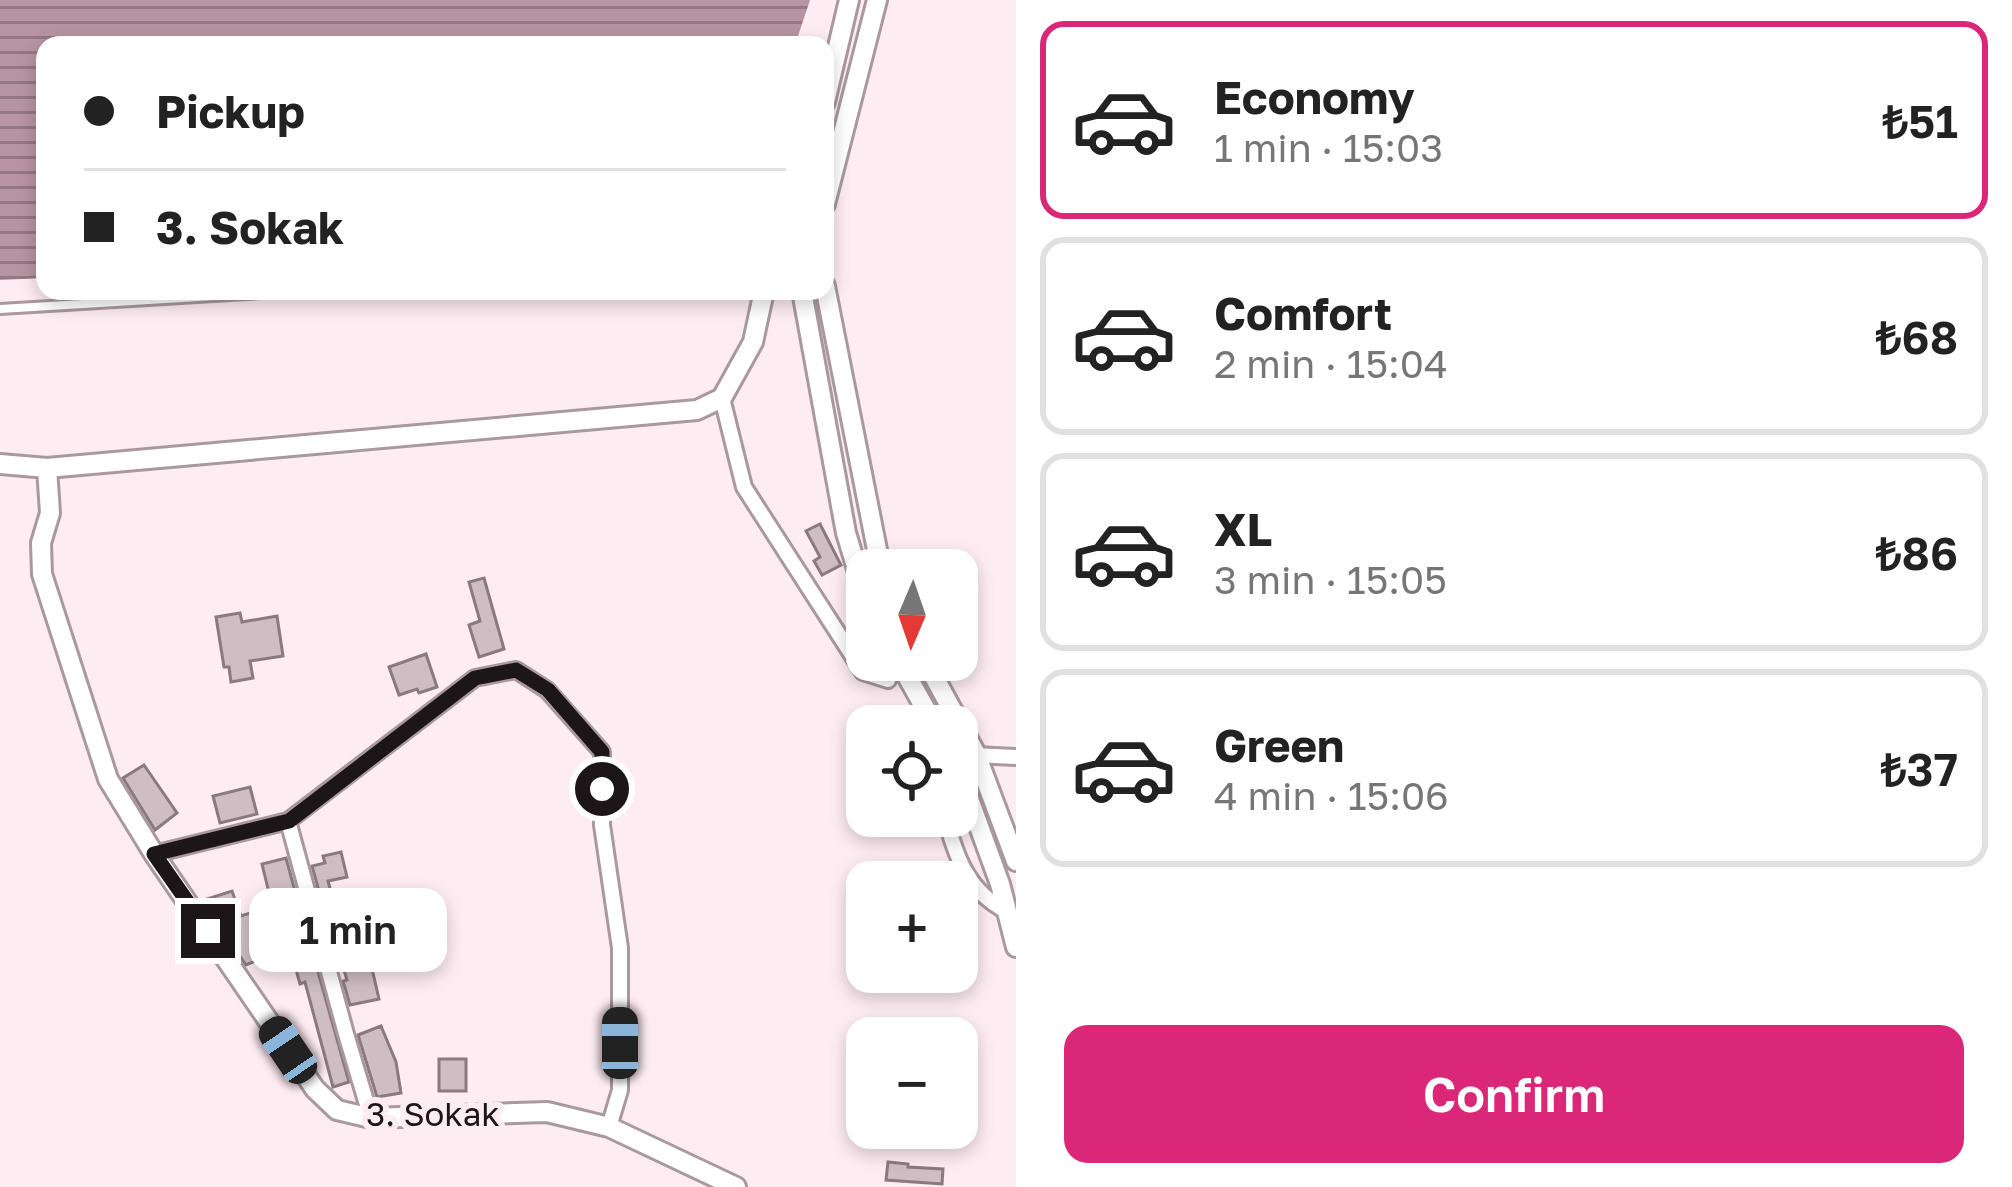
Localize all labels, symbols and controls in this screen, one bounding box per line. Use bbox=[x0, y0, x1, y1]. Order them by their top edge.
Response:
icon: car bbox=[1070, 66, 1178, 174]
text: Economy bbox=[1214, 70, 1415, 124]
text: Pickup bbox=[156, 84, 305, 138]
text: ₺51 bbox=[1883, 94, 1958, 148]
text: 1 min · 15:03 bbox=[1214, 124, 1443, 171]
text: 3. Sokak bbox=[156, 200, 344, 254]
icon: car bbox=[1070, 282, 1178, 390]
text: Comfort bbox=[1214, 286, 1392, 340]
text: ₺68 bbox=[1876, 310, 1958, 364]
text: 2 min · 15:04 bbox=[1214, 340, 1448, 387]
icon: car bbox=[1070, 498, 1178, 606]
text: XL bbox=[1214, 502, 1272, 556]
text: ₺86 bbox=[1876, 526, 1958, 580]
north arrow bbox=[846, 549, 978, 681]
map controls bbox=[846, 549, 978, 1149]
text: 3 min · 15:05 bbox=[1214, 556, 1447, 603]
button: locate bbox=[846, 705, 978, 837]
icon: car bbox=[1070, 714, 1178, 822]
text: Green bbox=[1214, 718, 1344, 772]
text: ₺37 bbox=[1881, 742, 1958, 796]
route start bbox=[575, 762, 629, 816]
text: 4 min · 15:06 bbox=[1214, 772, 1449, 819]
button: + bbox=[846, 861, 978, 993]
callout: 1 min bbox=[250, 889, 448, 973]
route end bbox=[181, 904, 235, 958]
text: 1 min bbox=[299, 906, 397, 953]
car bbox=[602, 1007, 638, 1079]
car bbox=[253, 1010, 323, 1090]
button: − bbox=[846, 1017, 978, 1149]
button: Confirm bbox=[1064, 1025, 1964, 1163]
street label: 3. Sokak bbox=[366, 1094, 500, 1133]

